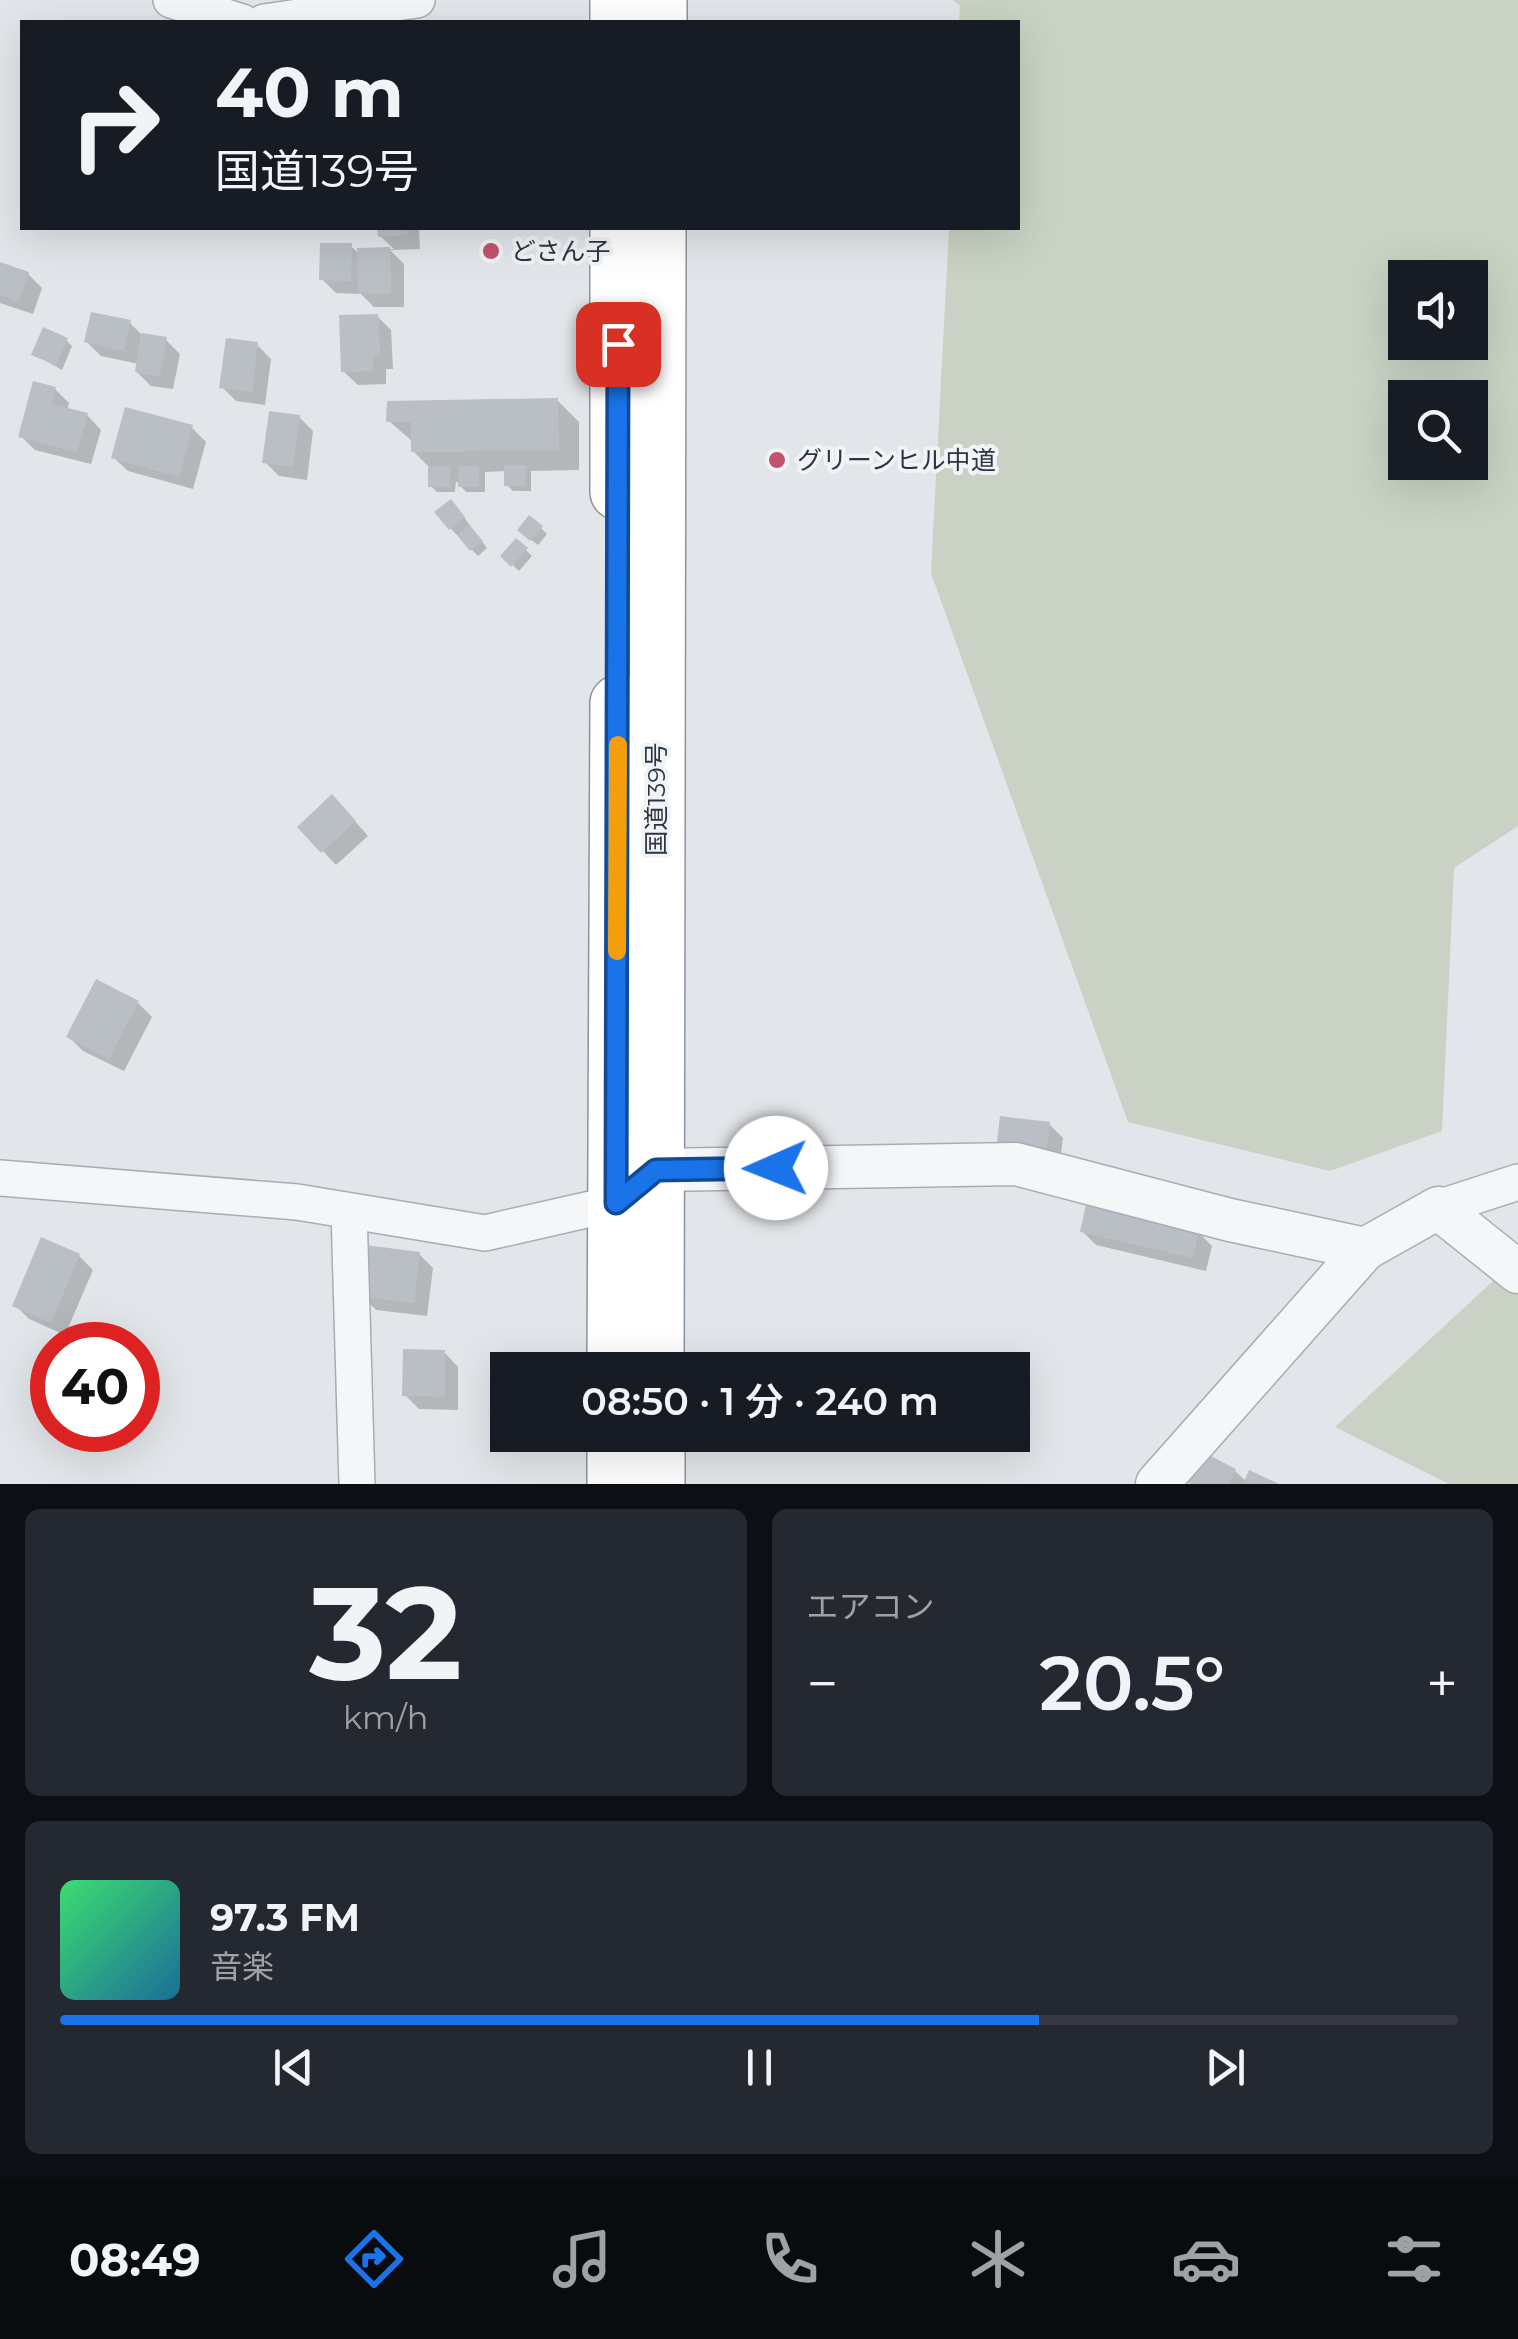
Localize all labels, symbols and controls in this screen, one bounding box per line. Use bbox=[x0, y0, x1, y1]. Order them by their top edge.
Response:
text: 40 m bbox=[215, 49, 404, 135]
icon: right bbox=[50, 60, 180, 190]
text: 国道139号 bbox=[215, 143, 419, 198]
place label: どさん子 bbox=[511, 236, 610, 266]
marker: どさん子 bbox=[480, 240, 502, 262]
map controls bbox=[1388, 260, 1488, 480]
button: sound bbox=[1388, 260, 1488, 360]
pin bbox=[576, 302, 661, 387]
icon: arrive bbox=[591, 317, 646, 372]
button: search bbox=[1388, 380, 1488, 480]
place label: グリーンヒル中道 bbox=[797, 445, 996, 475]
marker: グリーンヒル中道 bbox=[766, 449, 788, 471]
street label: 国道139号 bbox=[641, 742, 671, 856]
position arrow bbox=[724, 1116, 828, 1220]
speed limit sign: 40 bbox=[30, 1322, 160, 1452]
text: 08:50 · 1 分 · 240 m bbox=[581, 1378, 939, 1425]
text: 32 bbox=[309, 1553, 462, 1712]
text: エアコン bbox=[807, 1587, 935, 1626]
text: 20.5° bbox=[1039, 1637, 1225, 1729]
text: − bbox=[807, 1650, 838, 1717]
text: + bbox=[1426, 1650, 1458, 1717]
text: km/h bbox=[343, 1698, 428, 1737]
text: 97.3 FM bbox=[210, 1894, 360, 1941]
text: 音楽 bbox=[210, 1947, 274, 1986]
icon: previous bbox=[266, 2040, 321, 2095]
icon: pause bbox=[732, 2040, 787, 2095]
icon: next bbox=[1198, 2040, 1253, 2095]
icon: directions bbox=[339, 2224, 409, 2294]
icon: music bbox=[547, 2224, 617, 2294]
icon: phone bbox=[755, 2224, 825, 2294]
icon: climate bbox=[963, 2224, 1033, 2294]
icon: car bbox=[1171, 2224, 1241, 2294]
icon: filters bbox=[1379, 2224, 1449, 2294]
text: 08:49 bbox=[69, 2232, 201, 2287]

